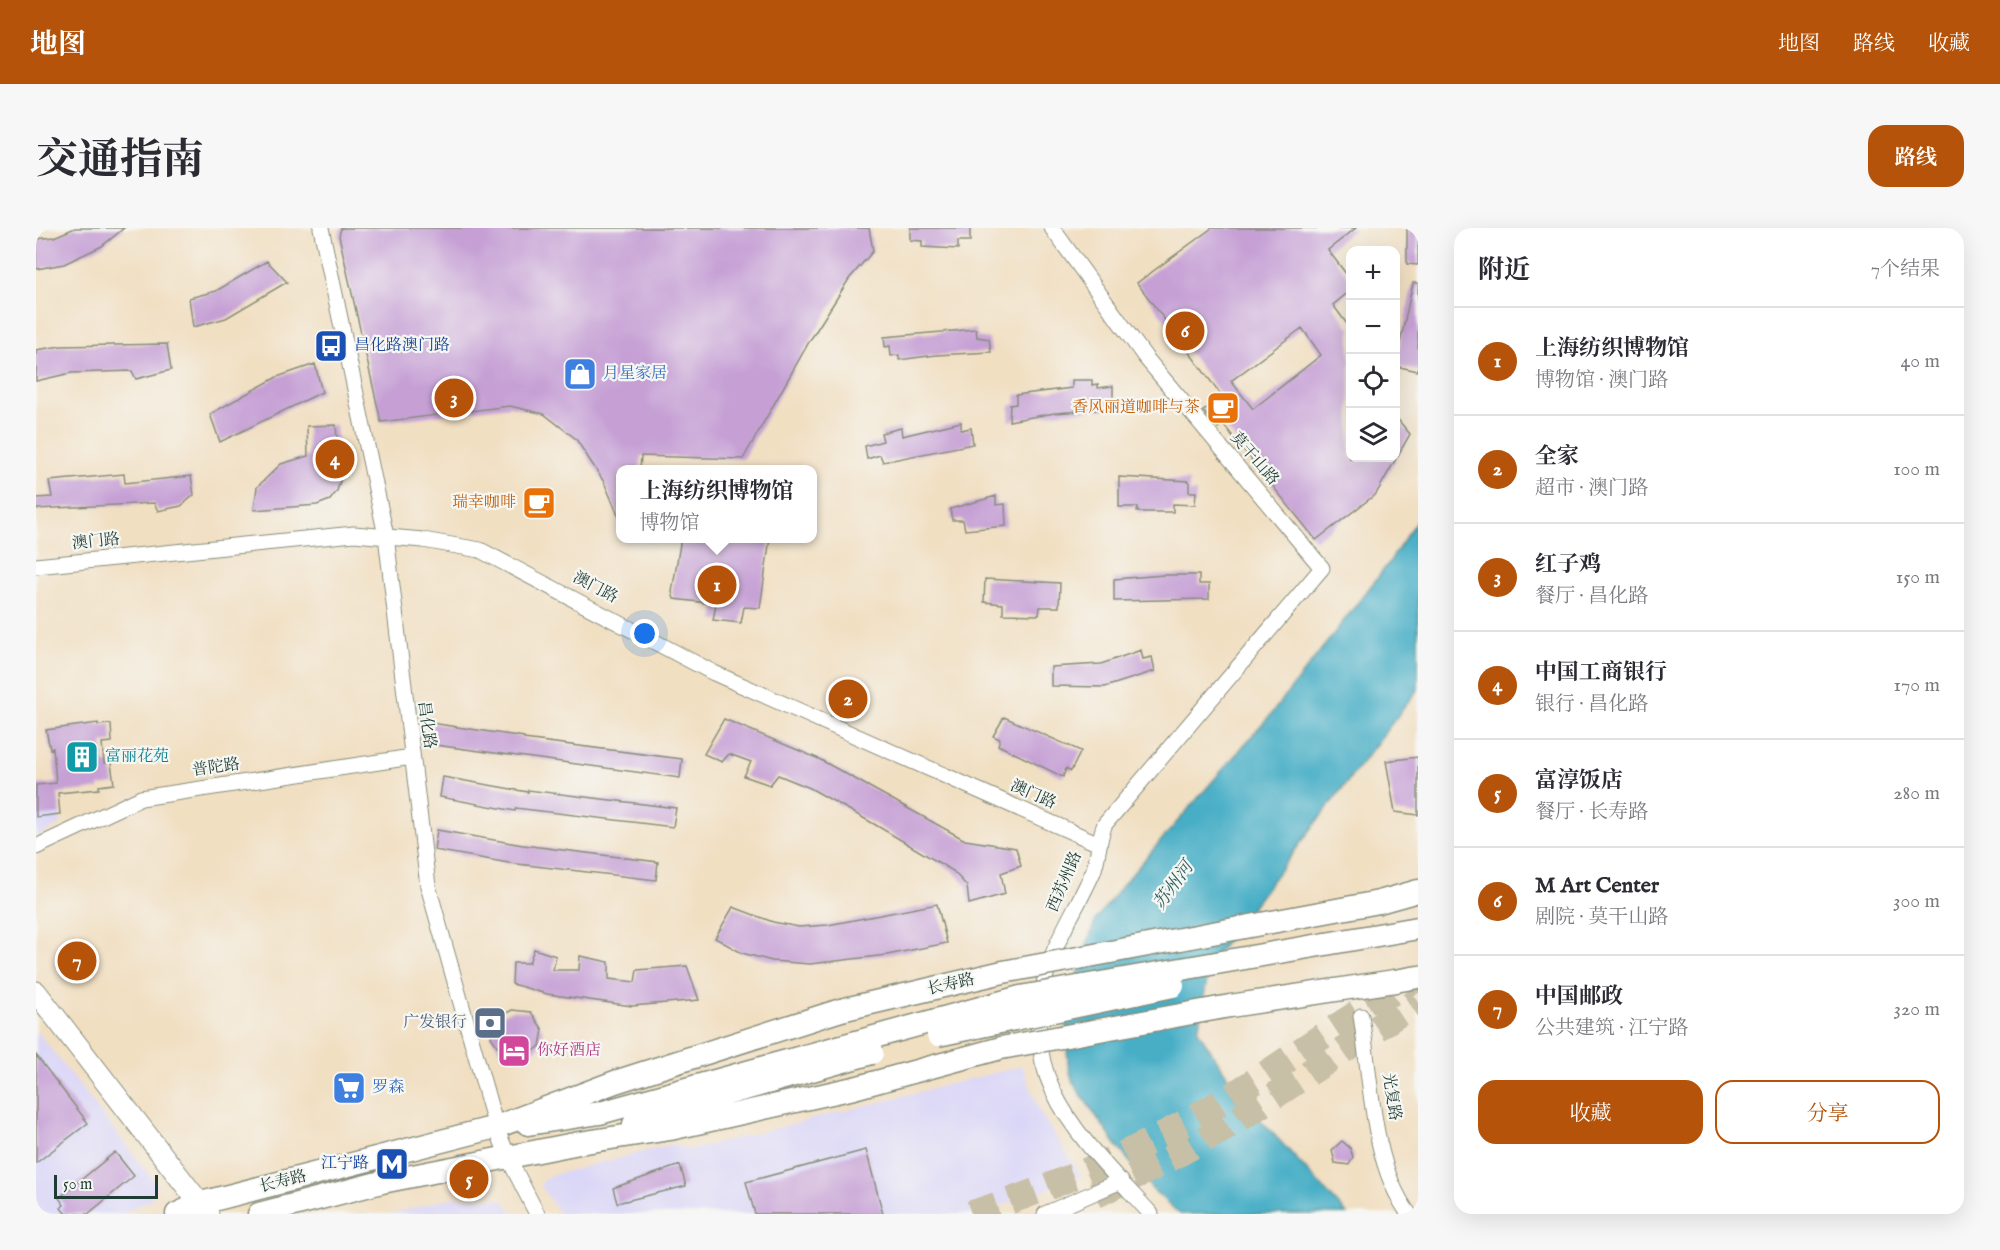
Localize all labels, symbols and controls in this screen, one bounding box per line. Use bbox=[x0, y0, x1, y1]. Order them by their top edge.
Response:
text: 地图 bbox=[30, 28, 86, 63]
text: 地图 bbox=[1778, 31, 1820, 58]
text: 路线 bbox=[1853, 31, 1895, 58]
text: 收藏 bbox=[1928, 31, 1970, 58]
button: 路线 bbox=[1868, 125, 1964, 187]
text: 交通指南 bbox=[36, 135, 204, 188]
map controls bbox=[1346, 246, 1400, 462]
button: + bbox=[1346, 246, 1400, 300]
text: 附近 bbox=[1478, 254, 1530, 287]
text: 7个结果 bbox=[1871, 257, 1940, 282]
button: − bbox=[1346, 300, 1400, 354]
pin: 6 bbox=[1166, 308, 1204, 354]
bus stop icon: 昌化路澳门路 bbox=[313, 328, 349, 364]
text: 上海纺织博物馆 bbox=[1535, 335, 1689, 363]
place label: 昌化路澳门路 bbox=[354, 336, 450, 356]
text: 1 bbox=[1494, 349, 1501, 374]
text: 40 m bbox=[1901, 349, 1940, 374]
button: locate bbox=[1346, 354, 1400, 408]
shop icon: 月星家居 bbox=[562, 356, 598, 392]
place label: 月星家居 bbox=[603, 364, 667, 384]
text: 博物馆 · 澳门路 bbox=[1535, 368, 1668, 393]
pin: 3 bbox=[434, 376, 474, 420]
cafe icon: 香风丽道咖啡与茶 bbox=[1205, 390, 1241, 426]
place label: 香风丽道咖啡与茶 bbox=[1072, 398, 1200, 418]
button: layers bbox=[1346, 408, 1400, 462]
street label: 莫干山路 bbox=[1225, 428, 1283, 490]
pin: 4 bbox=[316, 436, 354, 482]
text: 全家 bbox=[1535, 443, 1579, 471]
text: 2 bbox=[1493, 457, 1502, 482]
text: 100 m bbox=[1893, 457, 1940, 482]
popup bbox=[616, 465, 817, 543]
text: 超市 · 澳门路 bbox=[1535, 476, 1648, 501]
text: 上海纺织博物馆 bbox=[639, 478, 794, 506]
cafe icon: 瑞幸咖啡 bbox=[521, 485, 557, 521]
place label: 瑞幸咖啡 bbox=[452, 493, 516, 513]
text: 博物馆 bbox=[639, 511, 699, 536]
street label: 澳门路 bbox=[71, 530, 121, 554]
text: 红子鸡 bbox=[1535, 551, 1601, 579]
pin: 1 bbox=[698, 562, 736, 608]
text: 3 bbox=[1494, 565, 1501, 590]
text: 150 m bbox=[1896, 565, 1940, 590]
street label: 澳门路 bbox=[569, 568, 621, 608]
text: 餐厅 · 昌化路 bbox=[1535, 584, 1648, 609]
your location bbox=[630, 619, 659, 648]
text: 中国工商银行 bbox=[1535, 659, 1667, 687]
text: 4 bbox=[1493, 673, 1502, 698]
text: 170 m bbox=[1894, 673, 1940, 698]
pin: 2 bbox=[828, 676, 868, 722]
text: 银行 · 昌化路 bbox=[1535, 692, 1648, 717]
street label: 昌化路 bbox=[413, 700, 439, 750]
building icon: 富丽花苑 bbox=[64, 739, 100, 775]
place label: 富丽花苑 bbox=[105, 747, 169, 767]
street label: 普陀路 bbox=[191, 755, 241, 781]
text: 富淳饭店 bbox=[1535, 767, 1623, 795]
street label: 澳门路 bbox=[1007, 776, 1059, 814]
text: 5 bbox=[1494, 781, 1501, 806]
text: 280 m bbox=[1893, 781, 1940, 806]
text: 餐厅 · 长寿路 bbox=[1535, 800, 1648, 825]
street label: 西苏州路 bbox=[1043, 849, 1087, 915]
water label: 苏州河 bbox=[1149, 855, 1201, 915]
text: M Art Center bbox=[1535, 872, 1659, 900]
text: 6 bbox=[1493, 889, 1502, 914]
text: 300 m bbox=[1893, 889, 1940, 914]
text: 剧院 · 莫干山路 bbox=[1535, 905, 1668, 930]
pin: 7 bbox=[58, 938, 96, 984]
street label: 长寿路 bbox=[925, 970, 977, 1000]
text: 中国邮政 bbox=[1535, 983, 1623, 1011]
text: 7 bbox=[1493, 997, 1502, 1022]
text: 320 m bbox=[1894, 997, 1940, 1022]
bank icon: 广发银行 bbox=[472, 1005, 508, 1041]
place label: 广发银行 bbox=[403, 1013, 467, 1033]
text: 公共建筑 · 江宁路 bbox=[1535, 1016, 1688, 1041]
hotel icon: 你好酒店 bbox=[496, 1033, 532, 1069]
place label: 你好酒店 bbox=[537, 1041, 601, 1061]
supermarket icon: 罗森 bbox=[331, 1070, 367, 1106]
street label: 光复路 bbox=[1377, 1072, 1405, 1122]
place label: 罗森 bbox=[372, 1078, 404, 1098]
button: 收藏 bbox=[1478, 1080, 1703, 1144]
button: 分享 bbox=[1715, 1080, 1940, 1144]
metro station icon: 江宁路 bbox=[374, 1146, 410, 1182]
place label: 江宁路 bbox=[321, 1154, 369, 1174]
pin: 5 bbox=[450, 1156, 488, 1202]
street label: 长寿路 bbox=[257, 1166, 309, 1198]
scale bar bbox=[54, 1172, 158, 1200]
text: 50 m bbox=[63, 1175, 92, 1195]

